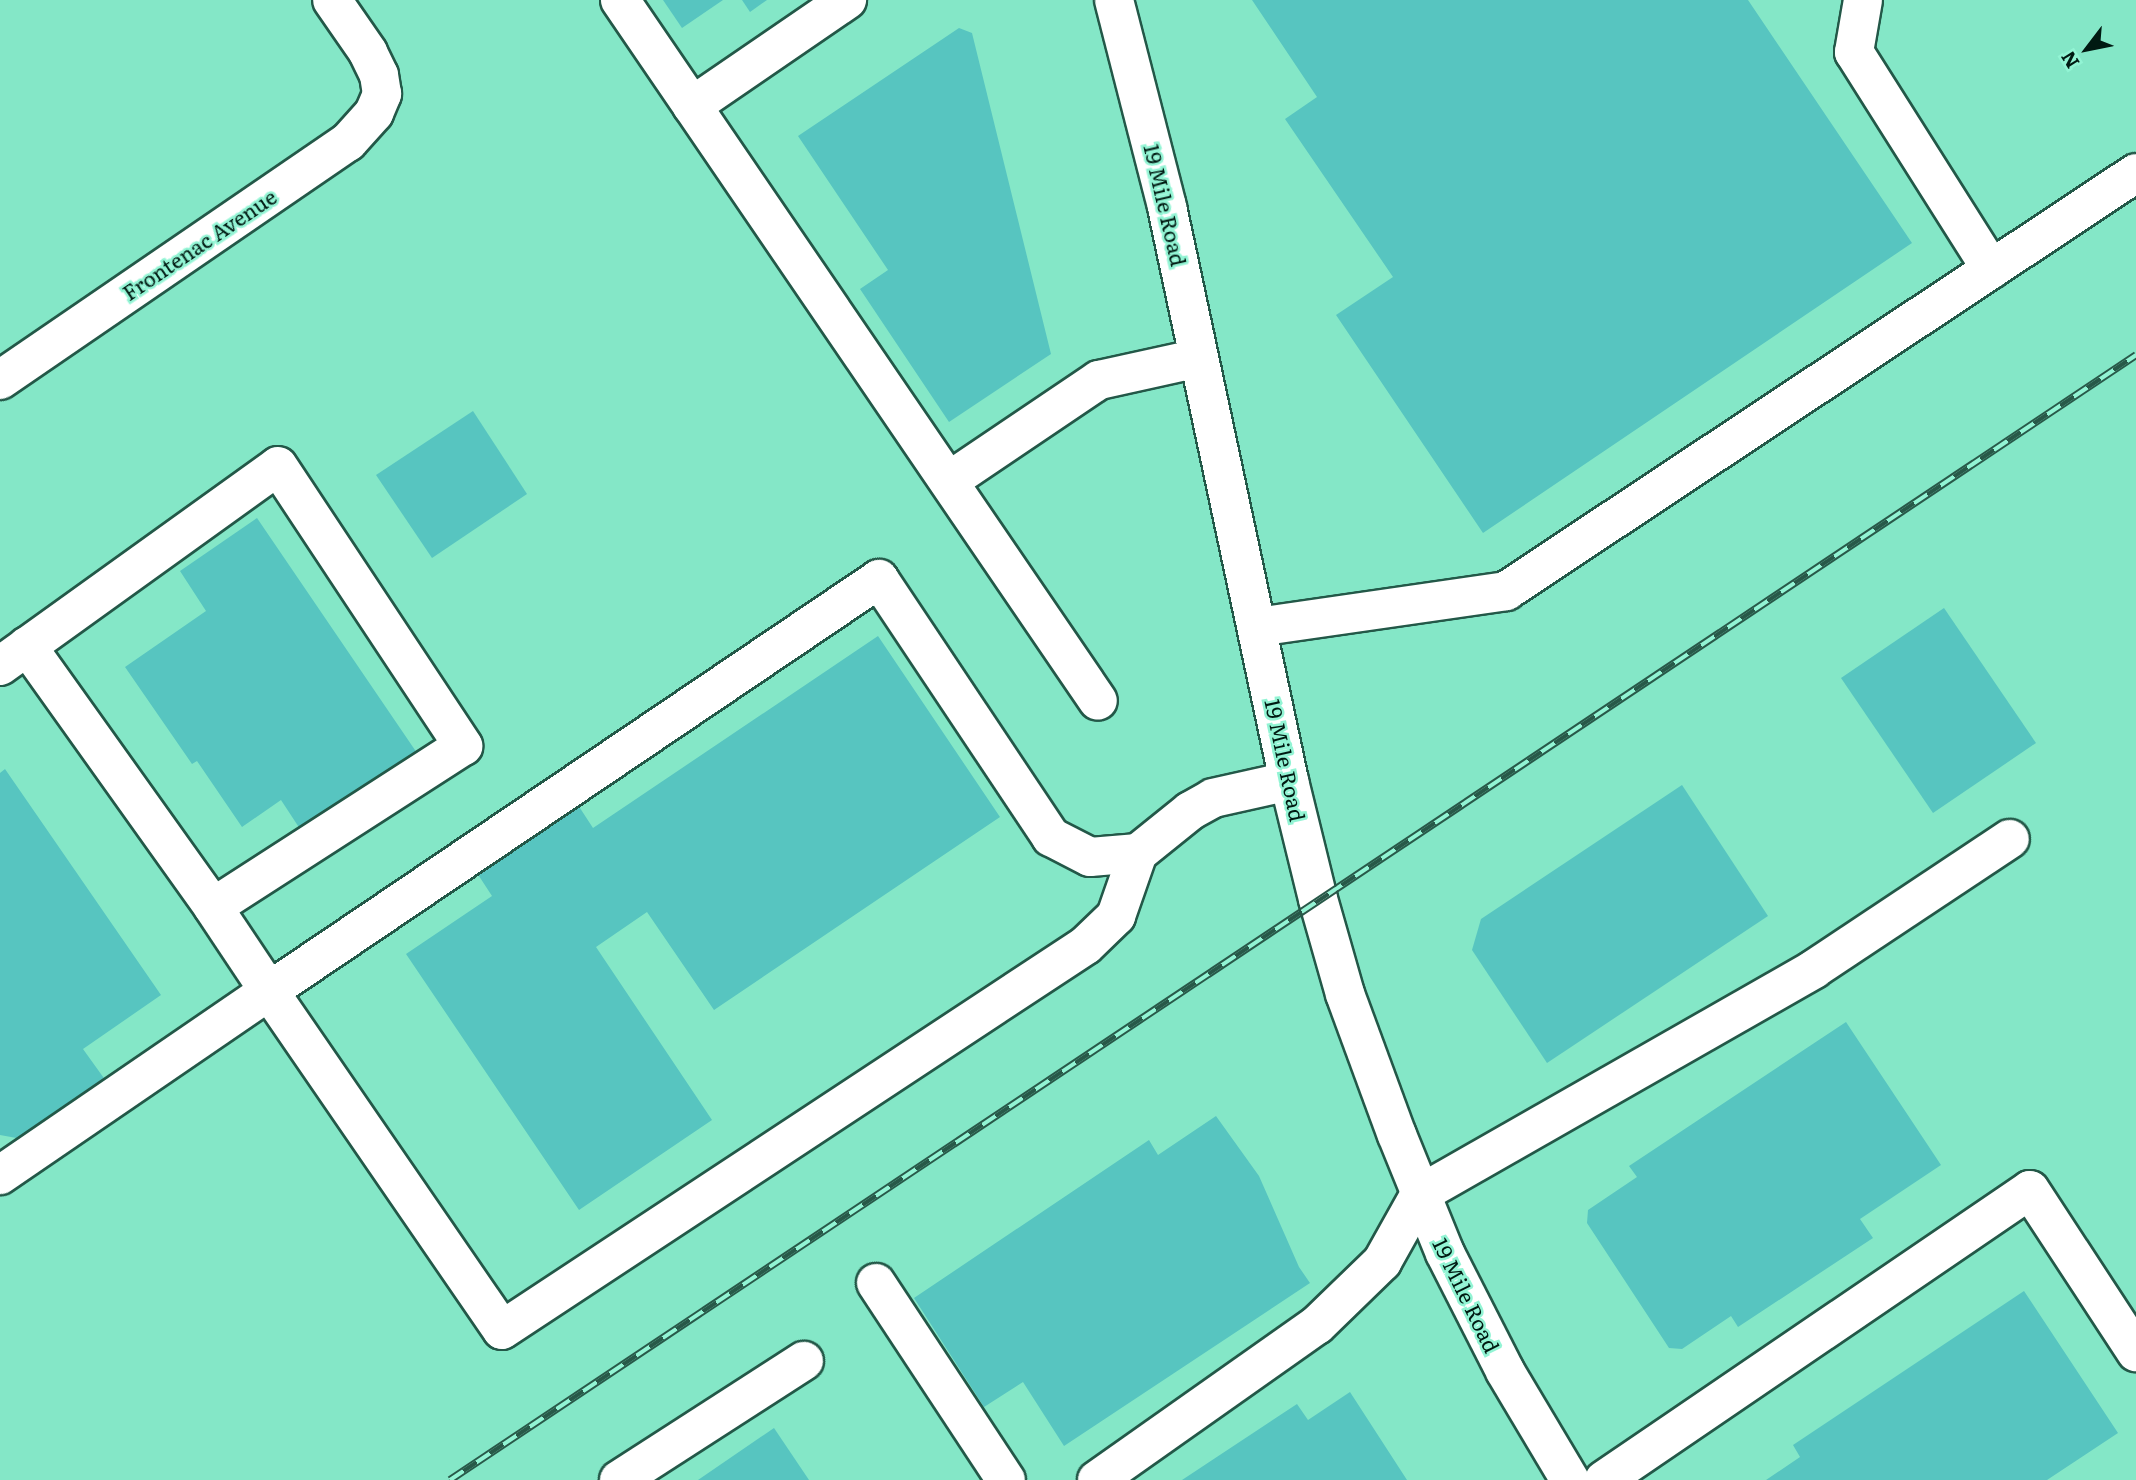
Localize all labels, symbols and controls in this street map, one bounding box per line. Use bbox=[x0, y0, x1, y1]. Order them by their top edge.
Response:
north arrow bbox=[2052, 14, 2122, 84]
text: N bbox=[2053, 46, 2085, 74]
street label: 19 Mile Road bbox=[1140, 142, 1192, 268]
street label: Frontenac Avenue bbox=[117, 183, 281, 305]
street label: 19 Mile Road bbox=[1261, 697, 1311, 823]
street label: 19 Mile Road bbox=[1428, 1234, 1506, 1356]

